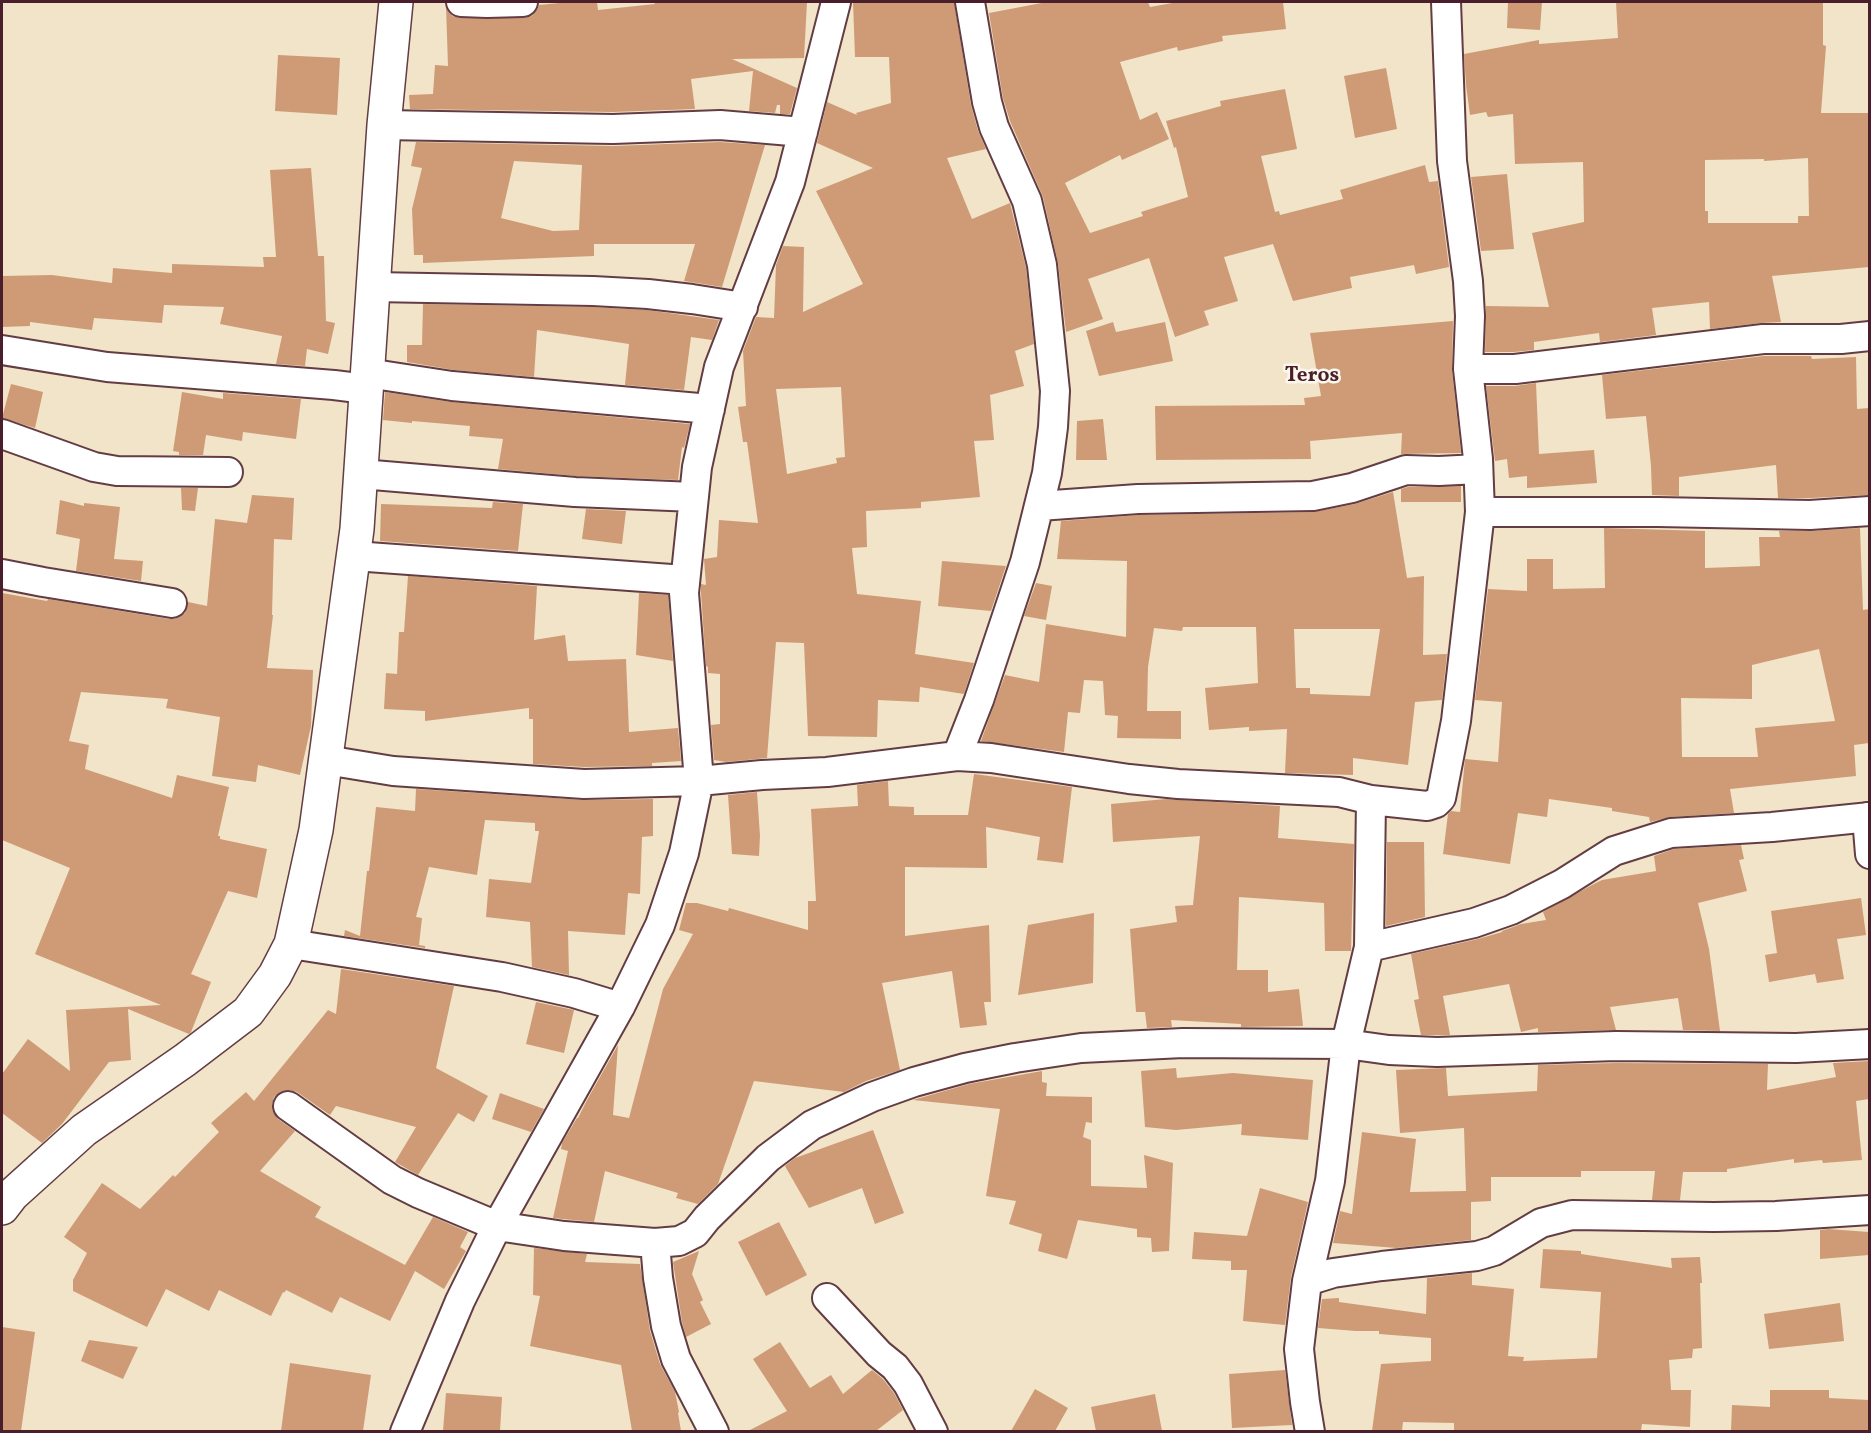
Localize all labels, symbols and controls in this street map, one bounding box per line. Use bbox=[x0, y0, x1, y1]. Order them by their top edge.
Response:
district label: Teros bbox=[1285, 364, 1339, 390]

